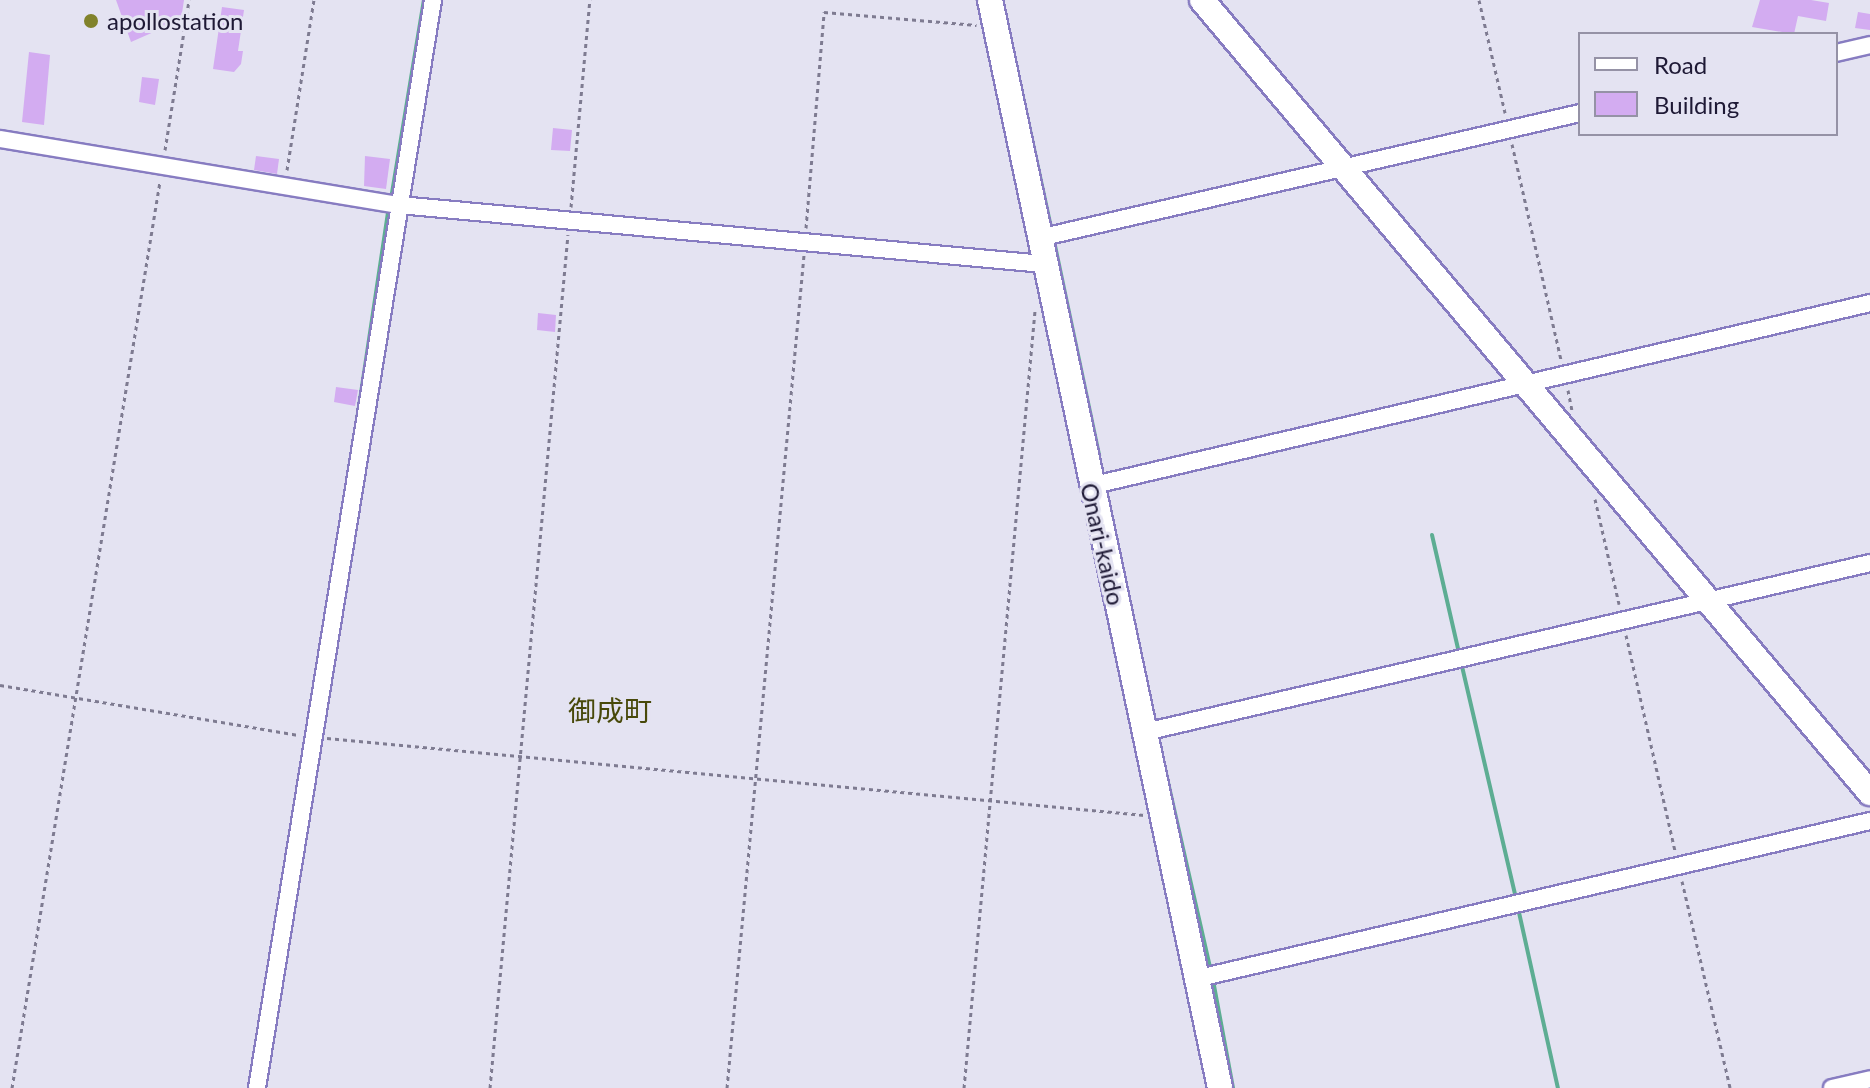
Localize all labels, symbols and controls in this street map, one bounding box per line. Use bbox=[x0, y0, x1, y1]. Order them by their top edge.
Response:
place label: apollostation bbox=[107, 7, 243, 35]
marker: apollostation bbox=[82, 12, 100, 30]
legend bbox=[1578, 32, 1838, 136]
text: Road bbox=[1654, 50, 1707, 79]
text: Building bbox=[1654, 90, 1739, 119]
street label: Onari-kaido bbox=[1075, 480, 1131, 608]
district label: 御成町 bbox=[568, 693, 652, 727]

